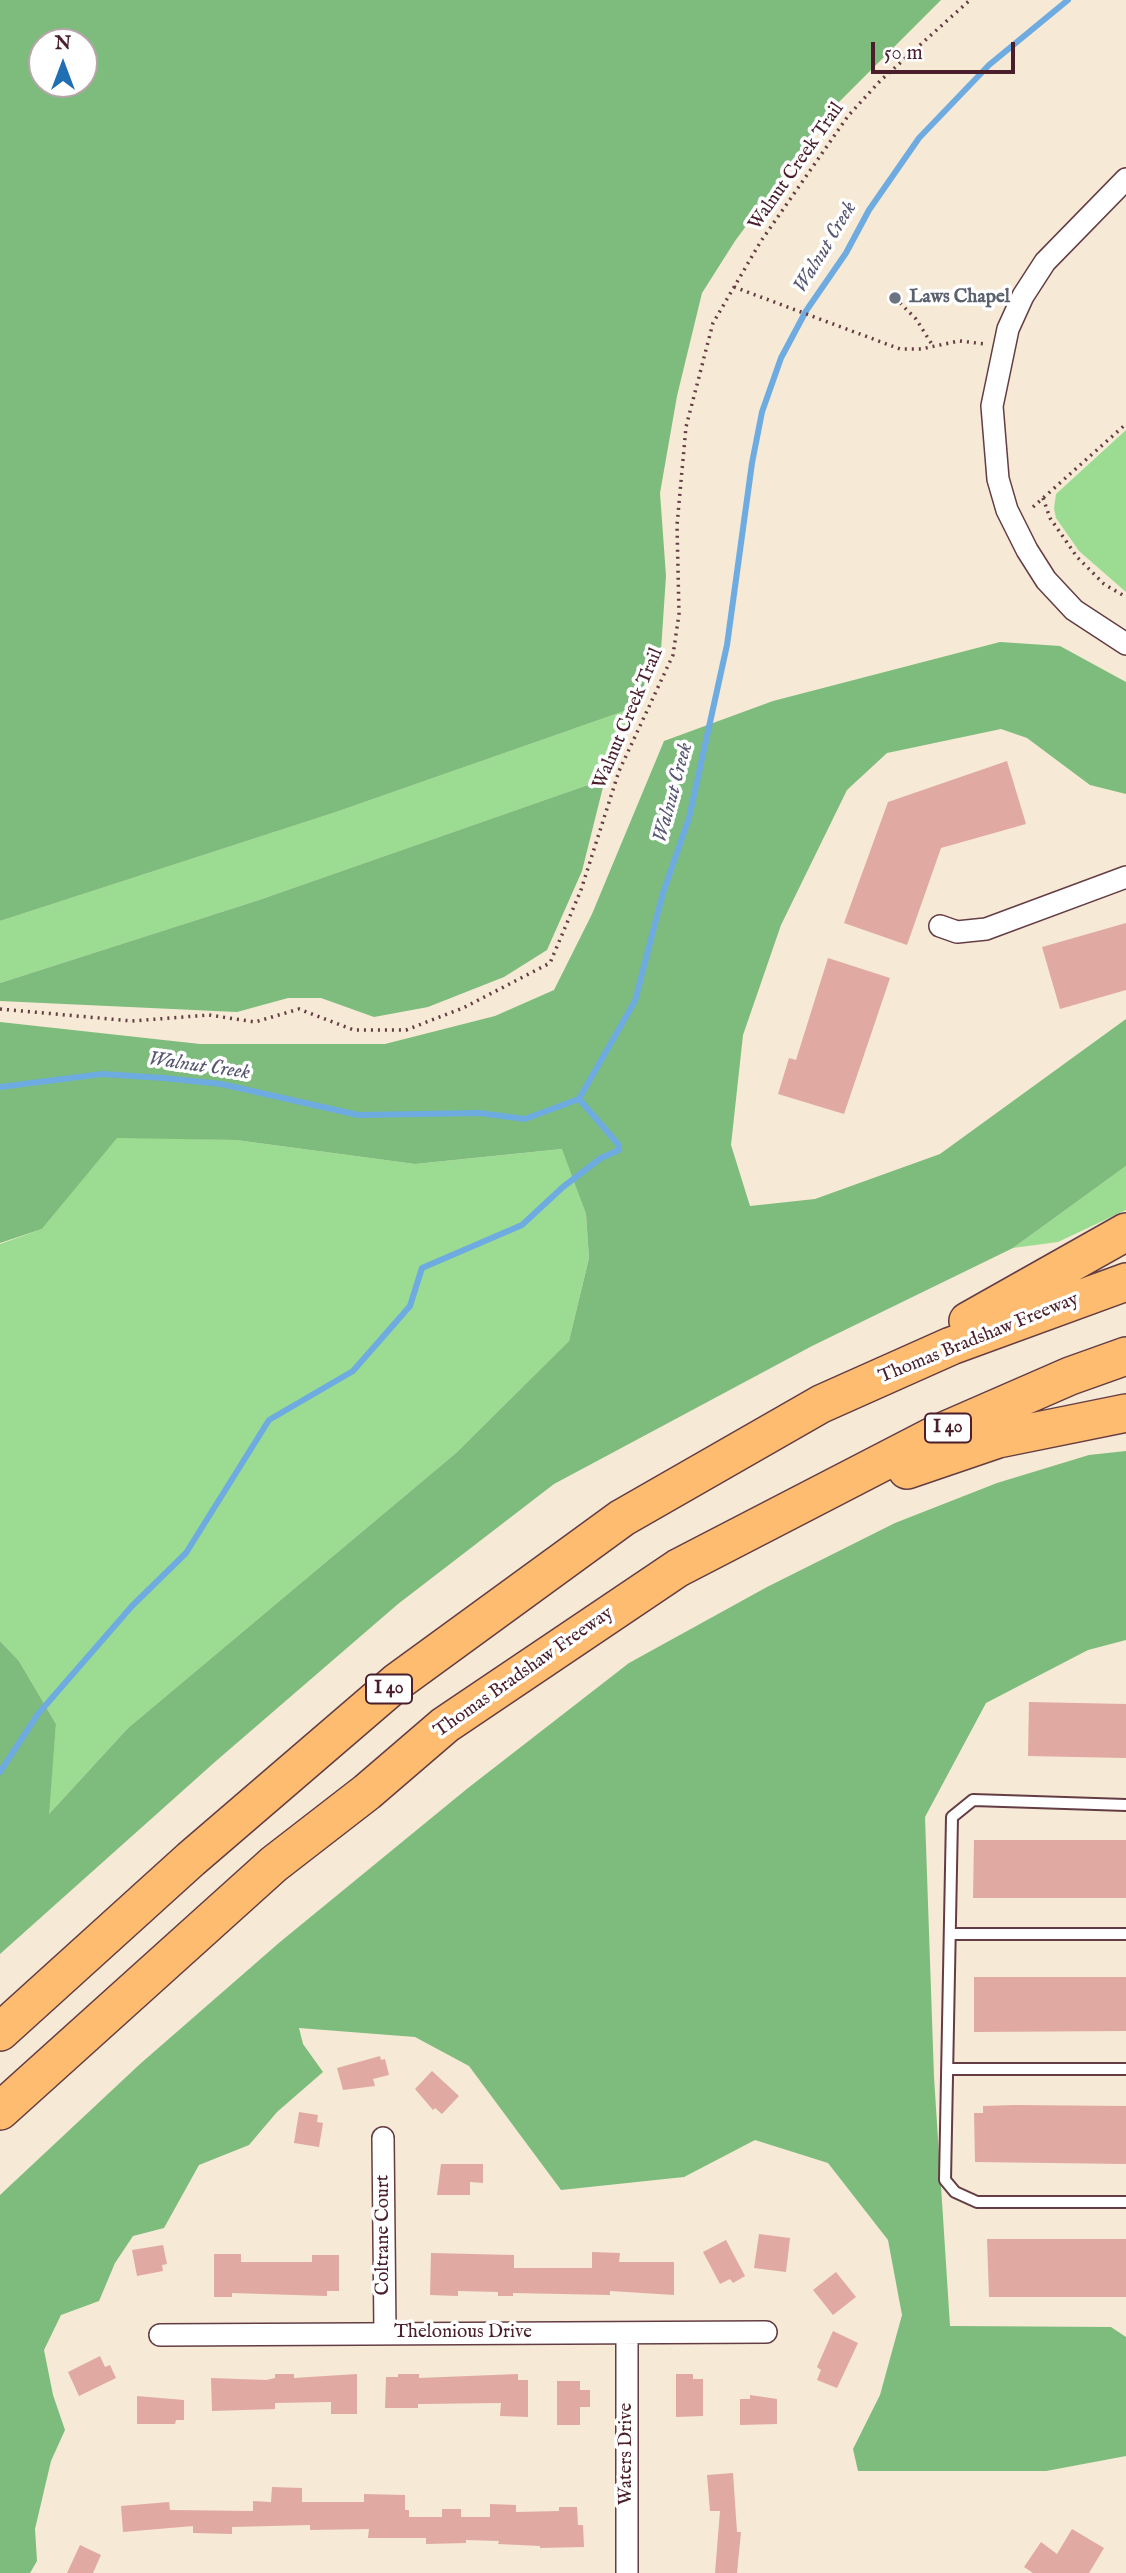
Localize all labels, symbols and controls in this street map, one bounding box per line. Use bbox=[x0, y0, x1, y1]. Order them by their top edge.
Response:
north arrow bbox=[28, 28, 98, 98]
scale bar bbox=[874, 28, 1018, 72]
text: N bbox=[55, 32, 71, 56]
text: 50 m bbox=[884, 40, 923, 67]
street label: Walnut Creek Trail bbox=[744, 99, 850, 235]
water label: Walnut Creek bbox=[789, 198, 863, 298]
place label: Laws Chapel bbox=[909, 287, 1010, 309]
marker: Laws Chapel bbox=[887, 290, 903, 306]
street label: Walnut Creek Trail bbox=[589, 645, 669, 793]
water label: Walnut Creek bbox=[649, 740, 699, 846]
water label: Walnut Creek bbox=[147, 1047, 251, 1087]
street label: Thomas Bradshaw Freeway bbox=[876, 1288, 1082, 1390]
road number: I 40 bbox=[925, 1414, 971, 1442]
street label: Thomas Bradshaw Freeway bbox=[430, 1603, 618, 1743]
road number: I 40 bbox=[366, 1674, 412, 1704]
street label: Coltrane Court bbox=[373, 2175, 395, 2295]
street label: Thelonious Drive bbox=[394, 2322, 532, 2344]
street label: Waters Drive bbox=[616, 2403, 638, 2505]

